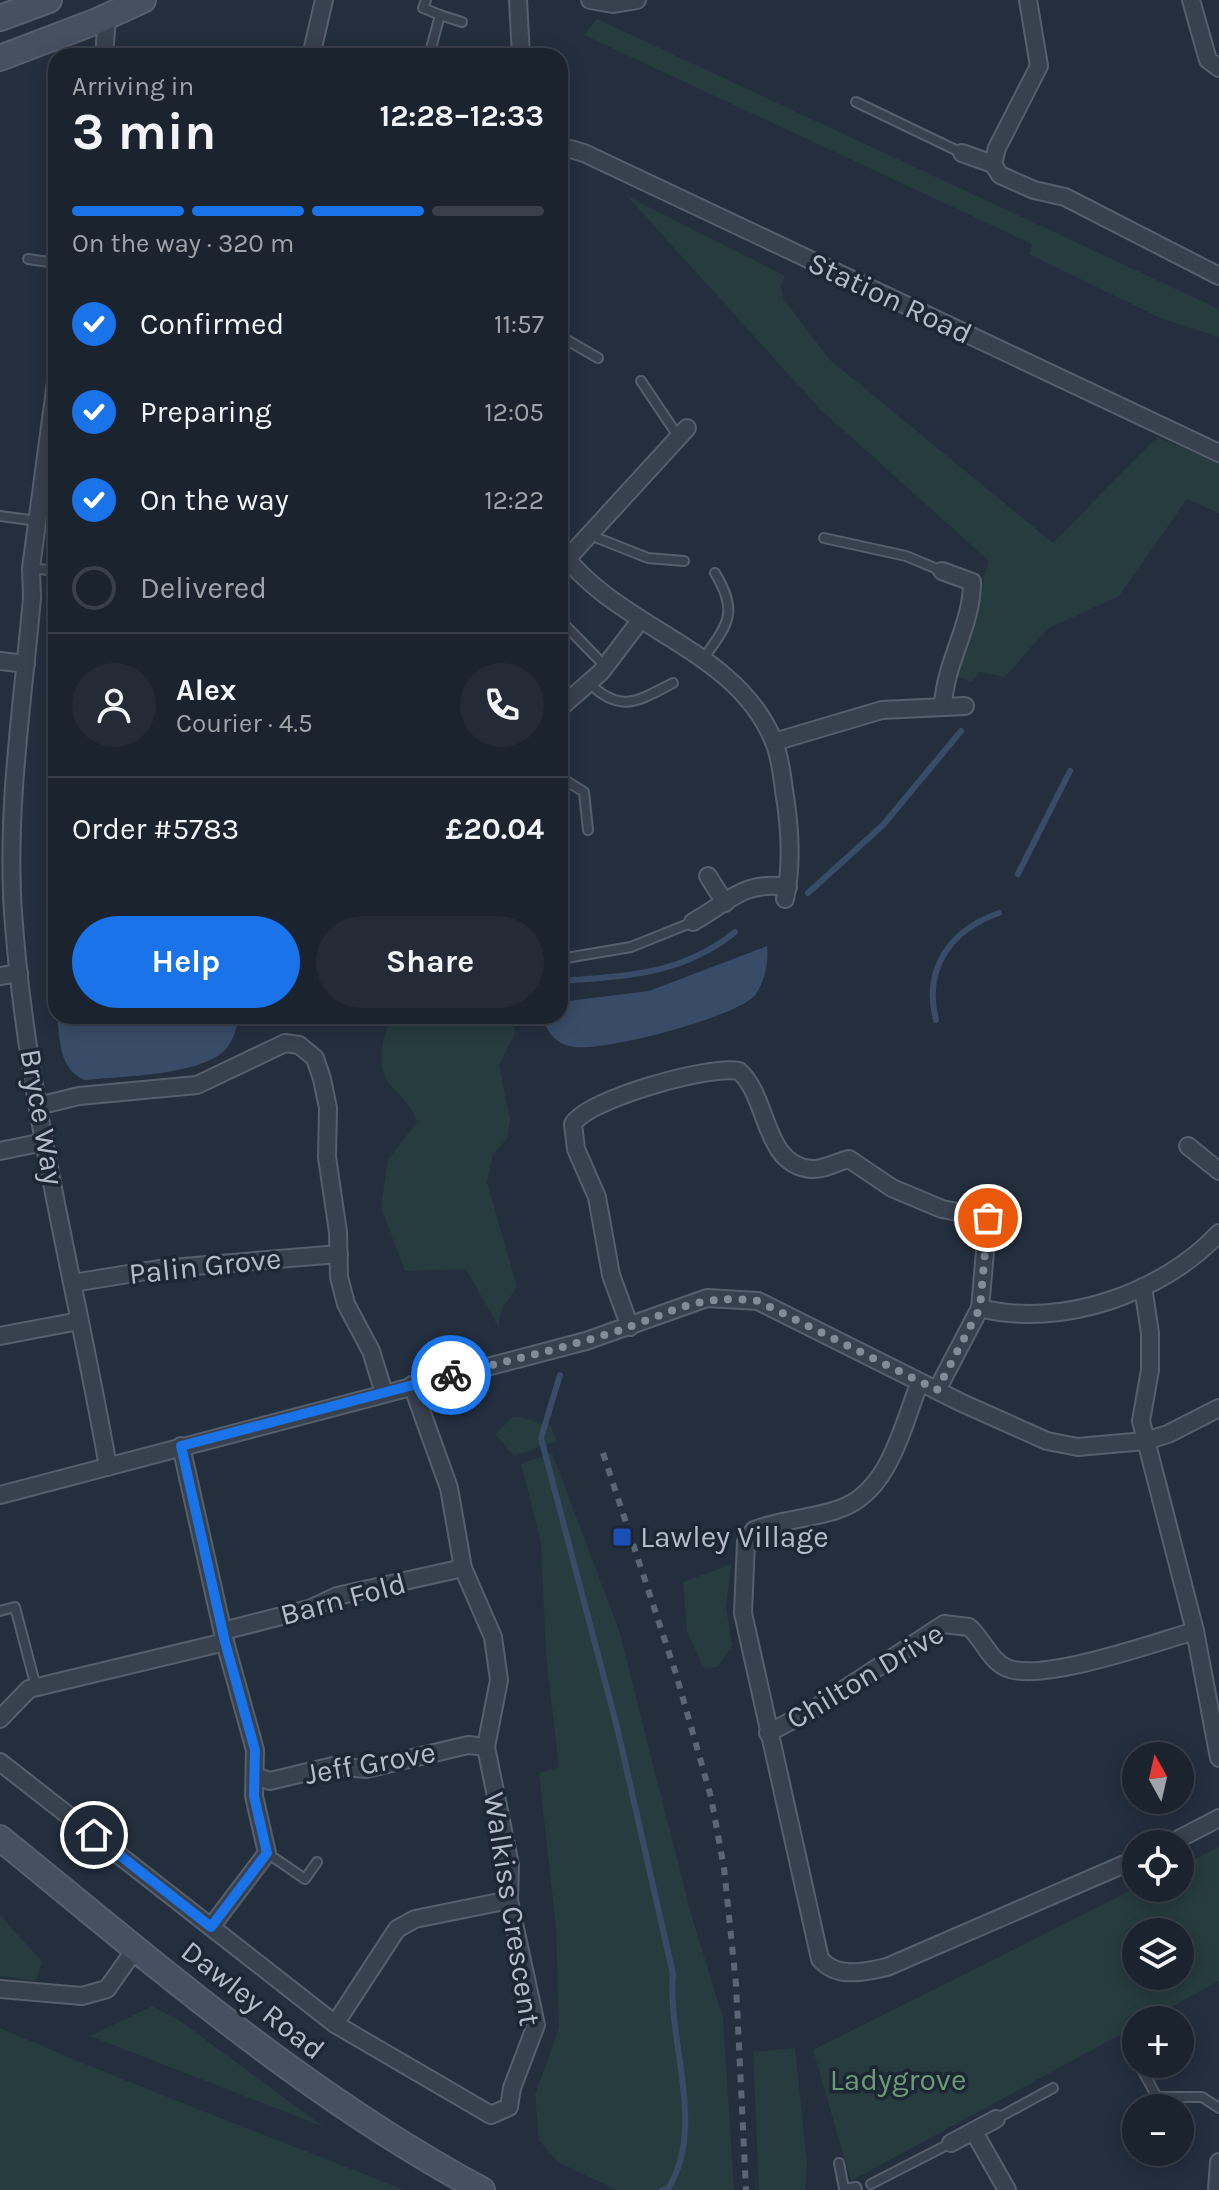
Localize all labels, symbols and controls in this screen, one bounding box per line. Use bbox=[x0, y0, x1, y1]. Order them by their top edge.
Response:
text: Arriving in bbox=[72, 71, 194, 102]
text: 12:28–12:33 bbox=[380, 98, 544, 134]
text: 3 min bbox=[72, 101, 216, 162]
text: On the way · 320 m bbox=[72, 228, 294, 259]
street label: Station Road bbox=[802, 244, 978, 352]
icon: check bbox=[72, 302, 116, 346]
text: Confirmed bbox=[140, 306, 284, 342]
text: 11:57 bbox=[494, 309, 544, 340]
icon: check bbox=[72, 390, 116, 434]
text: Preparing bbox=[140, 394, 272, 430]
text: 12:05 bbox=[484, 397, 544, 428]
icon: check bbox=[72, 478, 116, 522]
text: On the way bbox=[140, 482, 289, 518]
text: 12:22 bbox=[484, 485, 544, 516]
text: Delivered bbox=[140, 570, 267, 606]
button: person bbox=[72, 663, 156, 747]
button: phone bbox=[460, 663, 544, 747]
text: Alex bbox=[176, 672, 236, 708]
text: Courier · 4.5 bbox=[176, 708, 313, 739]
text: Order #5783 bbox=[72, 811, 239, 847]
text: £20.04 bbox=[446, 811, 544, 847]
button: Help bbox=[72, 916, 300, 1008]
button: Share bbox=[316, 916, 544, 1008]
street label: Bryce Way bbox=[12, 1046, 72, 1188]
pin bbox=[954, 1184, 1022, 1252]
icon: bag bbox=[966, 1196, 1010, 1240]
street label: Palin Grove bbox=[127, 1240, 283, 1292]
courier bbox=[411, 1335, 491, 1415]
icon: bike bbox=[429, 1353, 473, 1397]
place label: Lawley Village bbox=[640, 1519, 829, 1555]
marker: Lawley Village bbox=[611, 1526, 633, 1548]
street label: Barn Fold bbox=[276, 1565, 410, 1633]
street label: Chilton Drive bbox=[780, 1615, 950, 1737]
street label: Jeff Grove bbox=[302, 1734, 438, 1792]
north arrow bbox=[1122, 1742, 1194, 1814]
map controls bbox=[1122, 1742, 1194, 2166]
street label: Walkiss Crescent bbox=[476, 1790, 548, 2028]
pin bbox=[60, 1801, 128, 1869]
icon: home bbox=[72, 1813, 116, 1857]
button: locate bbox=[1122, 1830, 1194, 1902]
button: layers bbox=[1122, 1918, 1194, 1990]
street label: Dawley Road bbox=[174, 1933, 332, 2067]
button: + bbox=[1122, 2006, 1194, 2078]
park label: Ladygrove bbox=[830, 2062, 966, 2098]
button: − bbox=[1122, 2094, 1194, 2166]

